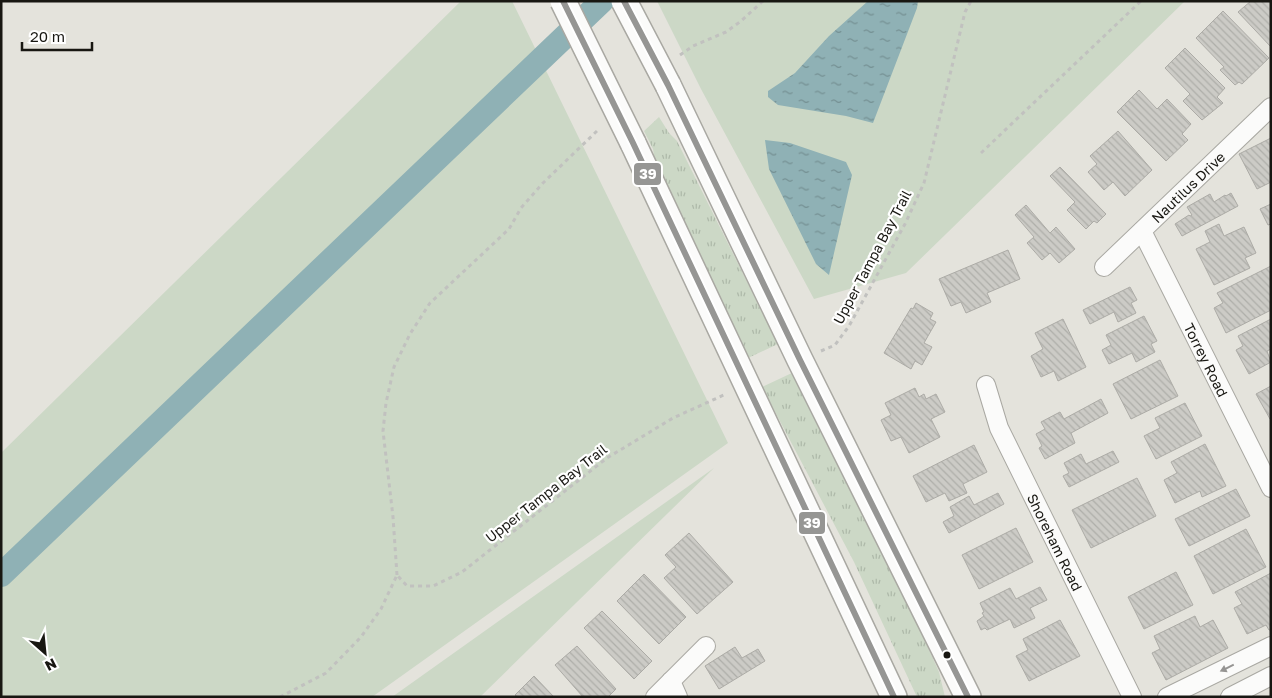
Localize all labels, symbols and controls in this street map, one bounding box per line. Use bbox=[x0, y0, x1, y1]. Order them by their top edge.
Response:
scale bar bbox=[22, 20, 92, 52]
text: 20 m bbox=[30, 27, 65, 45]
street label: Nautilus Drive bbox=[1148, 148, 1228, 226]
line badge: 39 bbox=[633, 162, 662, 186]
text: 39 bbox=[639, 165, 657, 182]
street label: Upper Tampa Bay Trail bbox=[829, 187, 915, 327]
street label: Torrey Road bbox=[1181, 320, 1232, 399]
street label: Upper Tampa Bay Trail bbox=[482, 440, 610, 546]
street label: Shoreham Road bbox=[1024, 491, 1086, 593]
line badge: 39 bbox=[798, 511, 826, 535]
text: 39 bbox=[803, 514, 821, 531]
north arrow bbox=[20, 628, 70, 678]
unlabelled marker bbox=[942, 650, 952, 660]
text: N bbox=[43, 655, 60, 675]
one-way arrow bbox=[1220, 664, 1234, 672]

